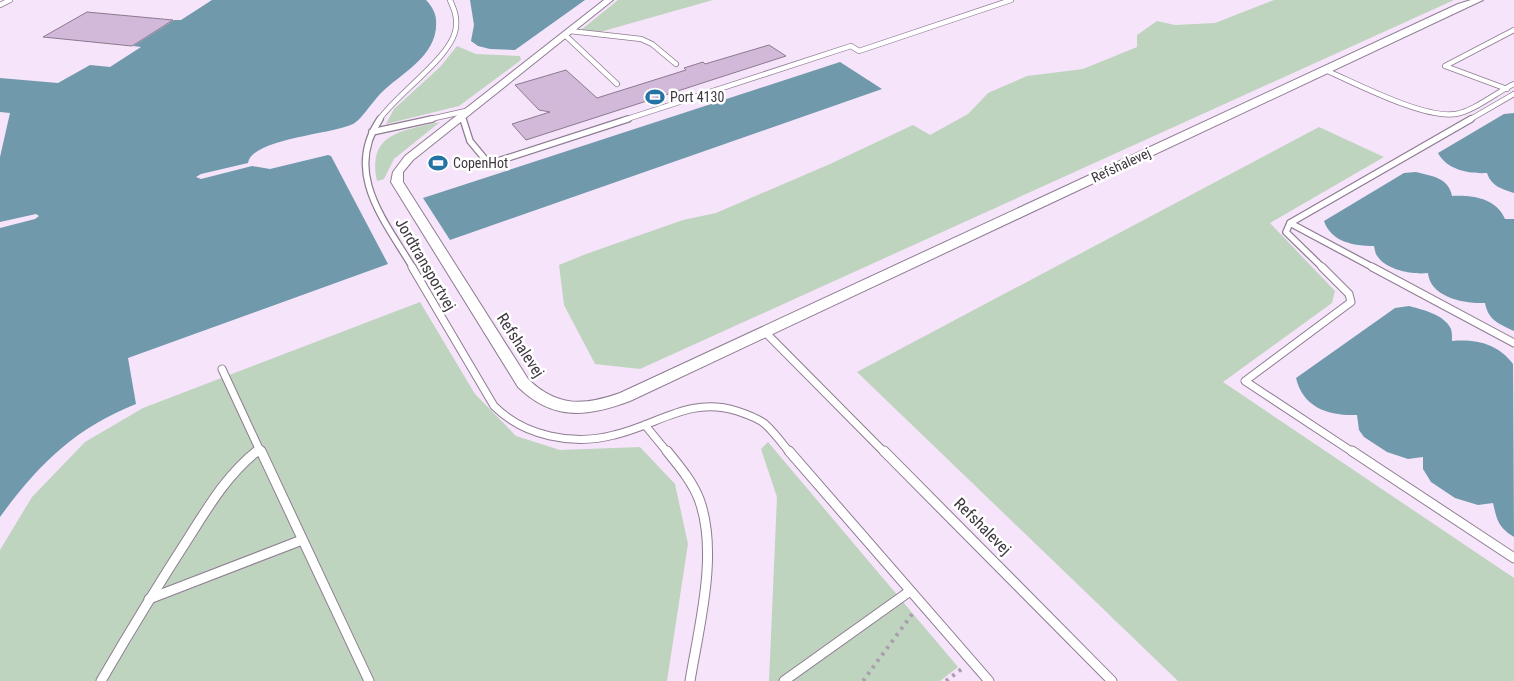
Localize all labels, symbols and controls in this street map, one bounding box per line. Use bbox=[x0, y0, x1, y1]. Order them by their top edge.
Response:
sports icon: Port 4130 bbox=[644, 86, 666, 108]
place label: Port 4130 bbox=[670, 89, 724, 105]
street label: Refshalevej bbox=[1089, 144, 1153, 186]
sports icon: CopenHot bbox=[427, 152, 449, 174]
place label: CopenHot bbox=[453, 155, 508, 171]
street label: Jordtransportvej bbox=[391, 214, 460, 314]
street label: Refshalevej bbox=[493, 310, 548, 381]
street label: Refshalevej bbox=[950, 494, 1015, 559]

